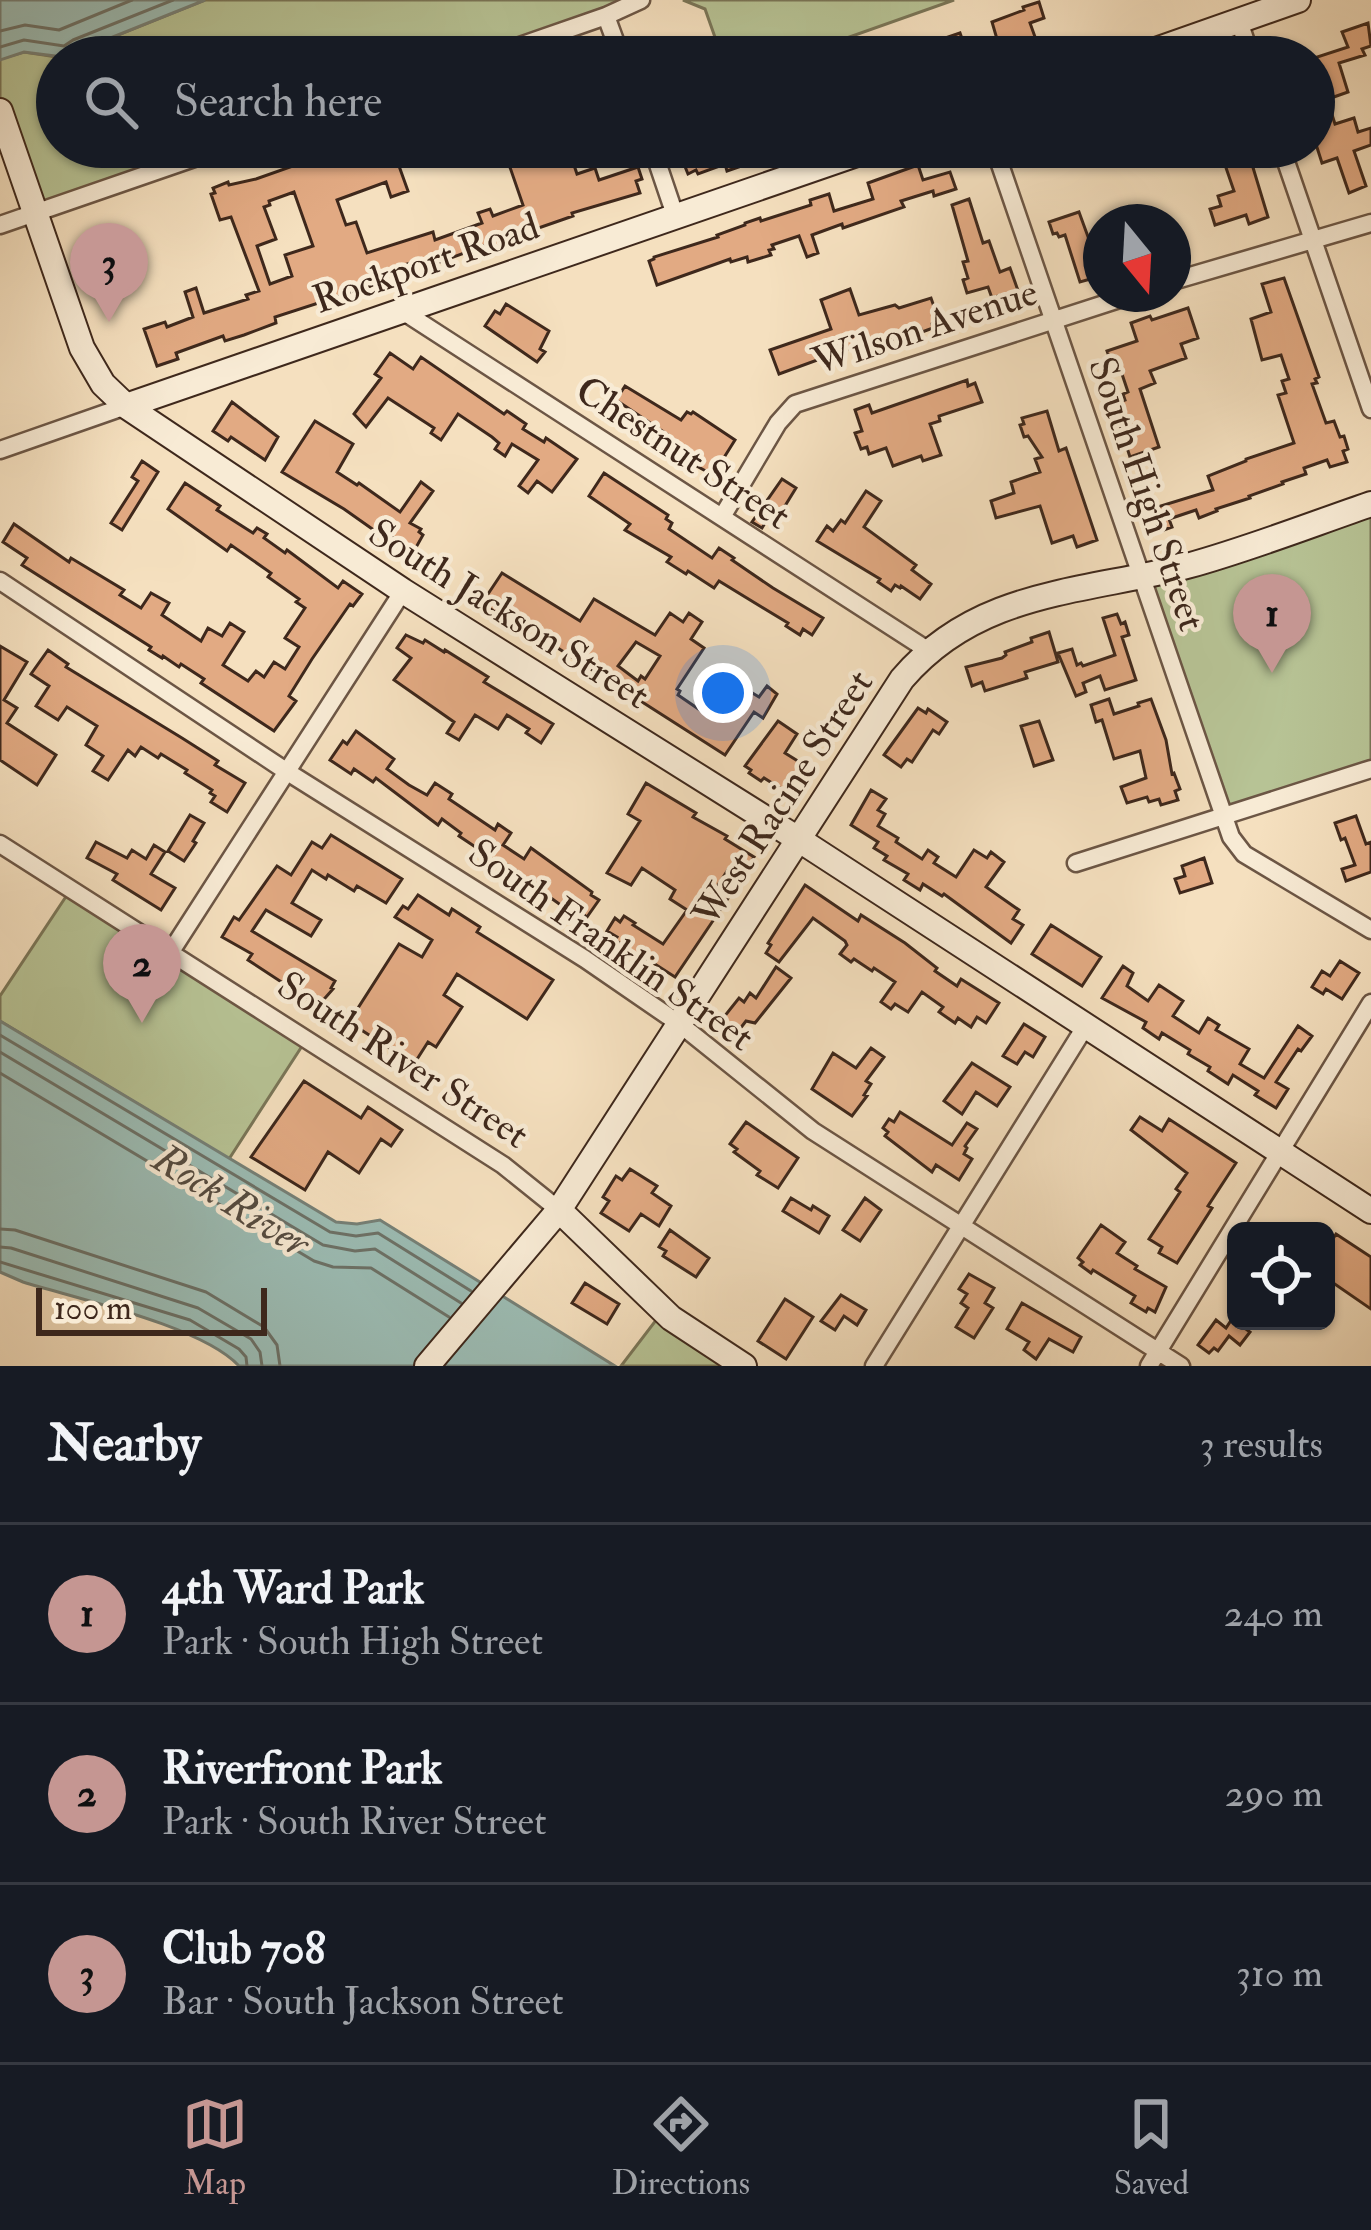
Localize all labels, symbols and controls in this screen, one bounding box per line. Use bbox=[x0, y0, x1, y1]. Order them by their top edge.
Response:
search box bbox=[36, 36, 1335, 168]
icon: search bbox=[78, 69, 144, 135]
text: Search here bbox=[174, 74, 382, 130]
street label: Rockport Road bbox=[307, 201, 545, 325]
north arrow bbox=[1083, 204, 1191, 312]
pin: 3 bbox=[70, 223, 148, 322]
street label: Wilson Avenue bbox=[805, 268, 1044, 387]
street label: South High Street bbox=[1077, 351, 1217, 637]
street label: Chestnut Street bbox=[566, 365, 800, 541]
street label: South Jackson Street bbox=[360, 508, 658, 720]
pin: 1 bbox=[1233, 574, 1311, 673]
street label: West Racine Street bbox=[681, 661, 884, 936]
your location bbox=[693, 663, 753, 723]
street label: South Franklin Street bbox=[459, 828, 763, 1062]
pin: 2 bbox=[103, 924, 181, 1023]
street label: South River Street bbox=[268, 961, 538, 1159]
water label: Rock River bbox=[142, 1132, 321, 1271]
map controls bbox=[1227, 1222, 1335, 1330]
button: locate bbox=[1227, 1222, 1335, 1330]
scale bar bbox=[36, 1282, 267, 1335]
text: 100 m bbox=[54, 1288, 132, 1329]
text: Nearby bbox=[48, 1412, 201, 1476]
text: 3 results bbox=[1200, 1420, 1323, 1469]
text: 4th Ward Park bbox=[162, 1561, 424, 1617]
text: 1 bbox=[80, 1589, 94, 1638]
text: 240 m bbox=[1224, 1589, 1323, 1638]
text: Park · South High Street bbox=[162, 1617, 543, 1666]
text: Riverfront Park bbox=[162, 1741, 442, 1797]
text: 2 bbox=[77, 1769, 97, 1818]
text: 290 m bbox=[1225, 1769, 1323, 1818]
text: Park · South River Street bbox=[162, 1797, 547, 1846]
text: Club 708 bbox=[162, 1921, 326, 1977]
text: 3 bbox=[80, 1949, 94, 1998]
text: 310 m bbox=[1236, 1949, 1323, 1998]
text: Bar · South Jackson Street bbox=[162, 1977, 564, 2026]
tab: Map bbox=[182, 2091, 248, 2204]
tab: Directions bbox=[612, 2091, 750, 2204]
tab: Saved bbox=[1114, 2091, 1189, 2204]

